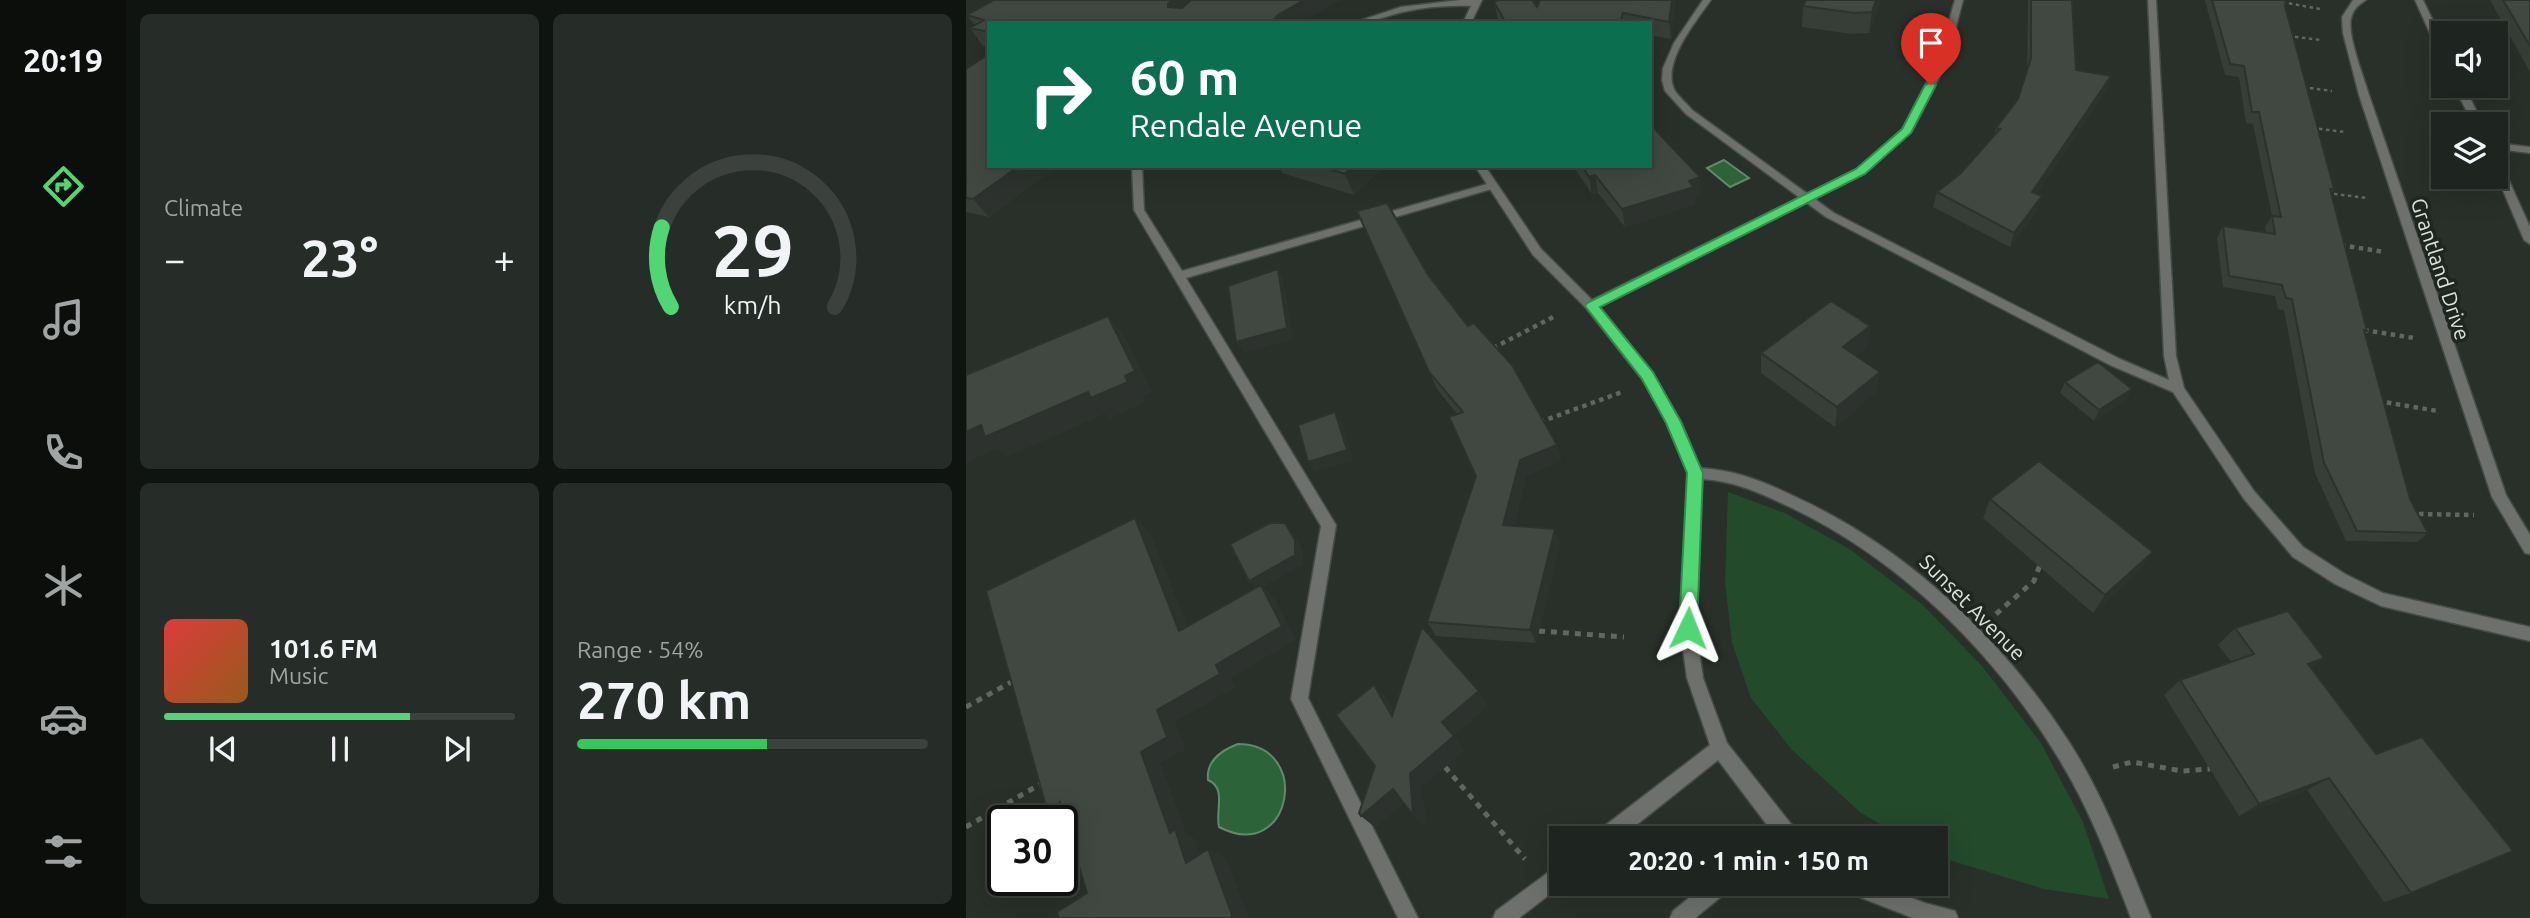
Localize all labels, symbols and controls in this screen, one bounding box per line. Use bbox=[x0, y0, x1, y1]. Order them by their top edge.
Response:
pin bbox=[1901, 13, 1961, 85]
map controls bbox=[2431, 21, 2508, 189]
button: sound bbox=[2431, 21, 2508, 98]
icon: arrive bbox=[1912, 24, 1950, 62]
text: 20:19 bbox=[23, 42, 103, 78]
icon: right bbox=[1015, 49, 1106, 140]
text: 60 m bbox=[1130, 49, 1239, 104]
text: Rendale Avenue bbox=[1130, 107, 1362, 143]
button: layers bbox=[2431, 112, 2508, 189]
icon: directions bbox=[39, 162, 88, 211]
text: Climate bbox=[164, 195, 243, 220]
street label: Grantland Drive bbox=[2407, 195, 2475, 343]
text: 29 bbox=[711, 210, 794, 292]
text: 23° bbox=[301, 229, 378, 287]
text: − bbox=[164, 238, 185, 280]
text: + bbox=[494, 238, 515, 280]
text: km/h bbox=[724, 291, 781, 319]
icon: music bbox=[39, 295, 88, 344]
icon: phone bbox=[39, 428, 88, 477]
street label: Sunset Avenue bbox=[1915, 549, 2031, 665]
icon: climate bbox=[39, 561, 88, 610]
position arrow bbox=[1651, 591, 1725, 665]
text: 101.6 FM bbox=[269, 634, 378, 663]
text: Range · 54% bbox=[577, 637, 704, 662]
text: Music bbox=[269, 663, 328, 688]
text: 270 km bbox=[577, 671, 751, 729]
icon: car bbox=[39, 694, 88, 743]
icon: previous bbox=[204, 730, 242, 768]
icon: pause bbox=[321, 730, 359, 768]
icon: next bbox=[438, 730, 476, 768]
speed limit sign: 30 bbox=[987, 805, 1078, 896]
icon: filters bbox=[39, 827, 88, 876]
text: 20:20 · 1 min · 150 m bbox=[1628, 846, 1869, 875]

